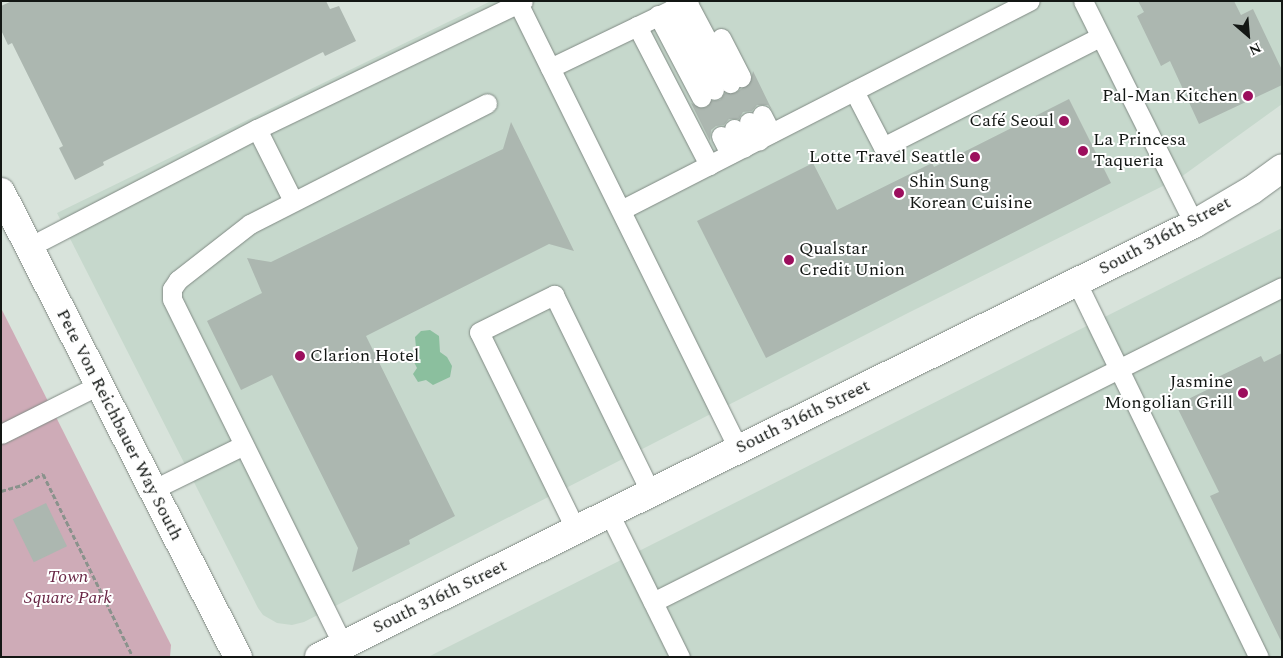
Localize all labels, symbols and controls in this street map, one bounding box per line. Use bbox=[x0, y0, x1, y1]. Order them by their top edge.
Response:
north arrow bbox=[1223, 10, 1273, 60]
text: N bbox=[1245, 37, 1265, 61]
place label: Pal-Man Kitchen bbox=[1102, 85, 1238, 107]
marker: Pal-Man Kitchen bbox=[1242, 90, 1254, 102]
place label: Café Seoul bbox=[969, 110, 1054, 132]
marker: Café Seoul bbox=[1058, 115, 1070, 127]
place label: La Princesa Taqueria bbox=[1093, 130, 1186, 172]
marker: La Princesa Taqueria bbox=[1077, 145, 1089, 157]
place label: Lotte Travel Seattle bbox=[809, 146, 965, 168]
marker: Lotte Travel Seattle bbox=[969, 151, 981, 163]
place label: Shin Sung Korean Cuisine bbox=[909, 172, 1032, 214]
marker: Shin Sung Korean Cuisine bbox=[893, 187, 905, 199]
street label: South 316th Street bbox=[1095, 192, 1235, 280]
place label: Qualstar Credit Union bbox=[799, 239, 905, 282]
marker: Qualstar Credit Union bbox=[783, 254, 795, 266]
street label: Pete Von Reichbauer Way South bbox=[51, 306, 187, 544]
place label: Clarion Hotel bbox=[310, 345, 419, 367]
marker: Clarion Hotel bbox=[294, 350, 306, 362]
place label: Jasmine Mongolian Grill bbox=[1104, 372, 1233, 414]
street label: South 316th Street bbox=[732, 375, 874, 459]
marker: Jasmine Mongolian Grill bbox=[1237, 387, 1249, 399]
street label: South 316th Street bbox=[369, 555, 511, 639]
park label: Town Square Park bbox=[24, 567, 112, 610]

